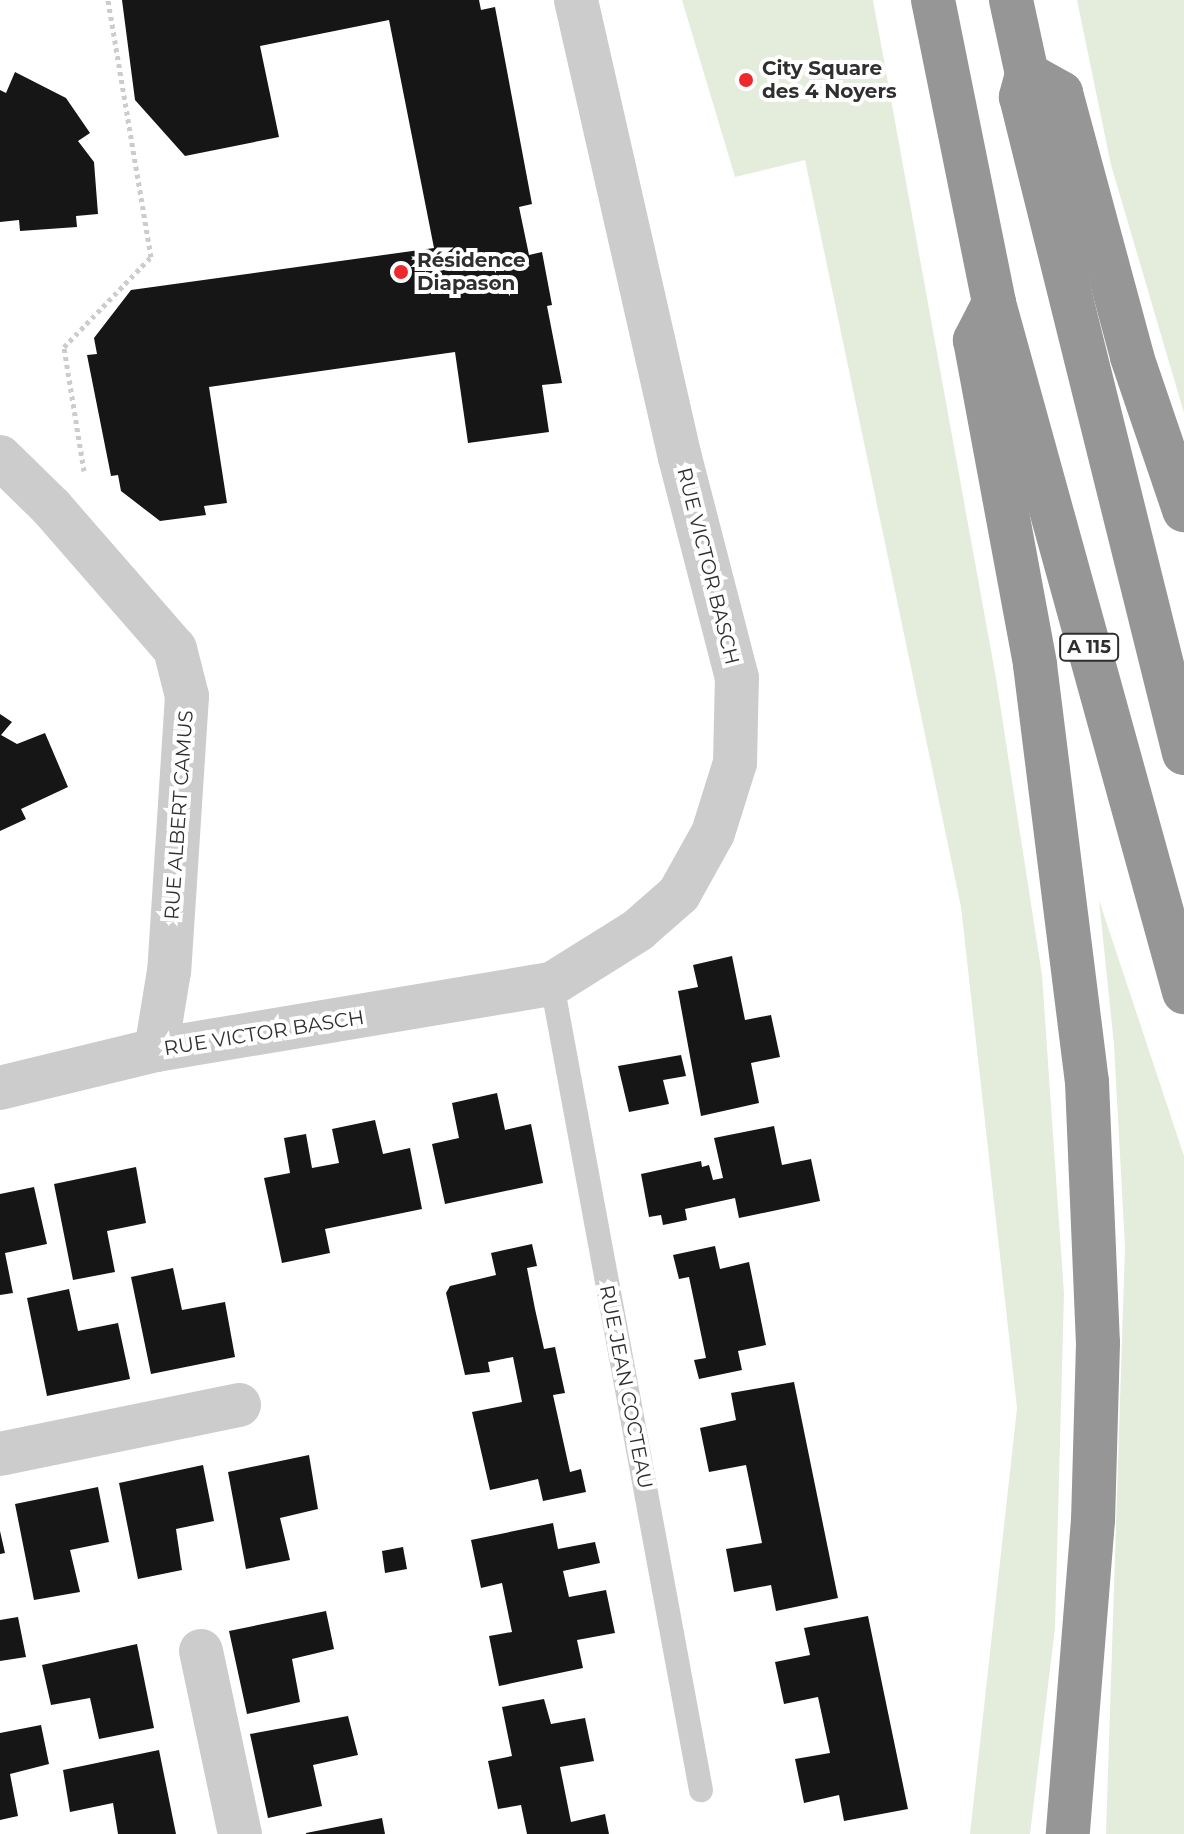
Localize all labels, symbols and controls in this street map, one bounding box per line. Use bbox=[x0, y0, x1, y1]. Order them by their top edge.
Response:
place label: City Square des 4 Noyers bbox=[762, 56, 897, 103]
marker: City Square des 4 Noyers bbox=[737, 71, 755, 89]
place label: Résidence Diapason bbox=[417, 248, 526, 295]
marker: Résidence Diapason bbox=[392, 263, 410, 281]
street label: RUE VICTOR BASCH bbox=[672, 465, 744, 667]
road number: A 115 bbox=[1059, 633, 1119, 661]
street label: RUE ALBERT CAMUS bbox=[160, 709, 198, 921]
street label: RUE VICTOR BASCH bbox=[162, 1005, 366, 1061]
street label: RUE JEAN COCTEAU bbox=[594, 1283, 658, 1491]

